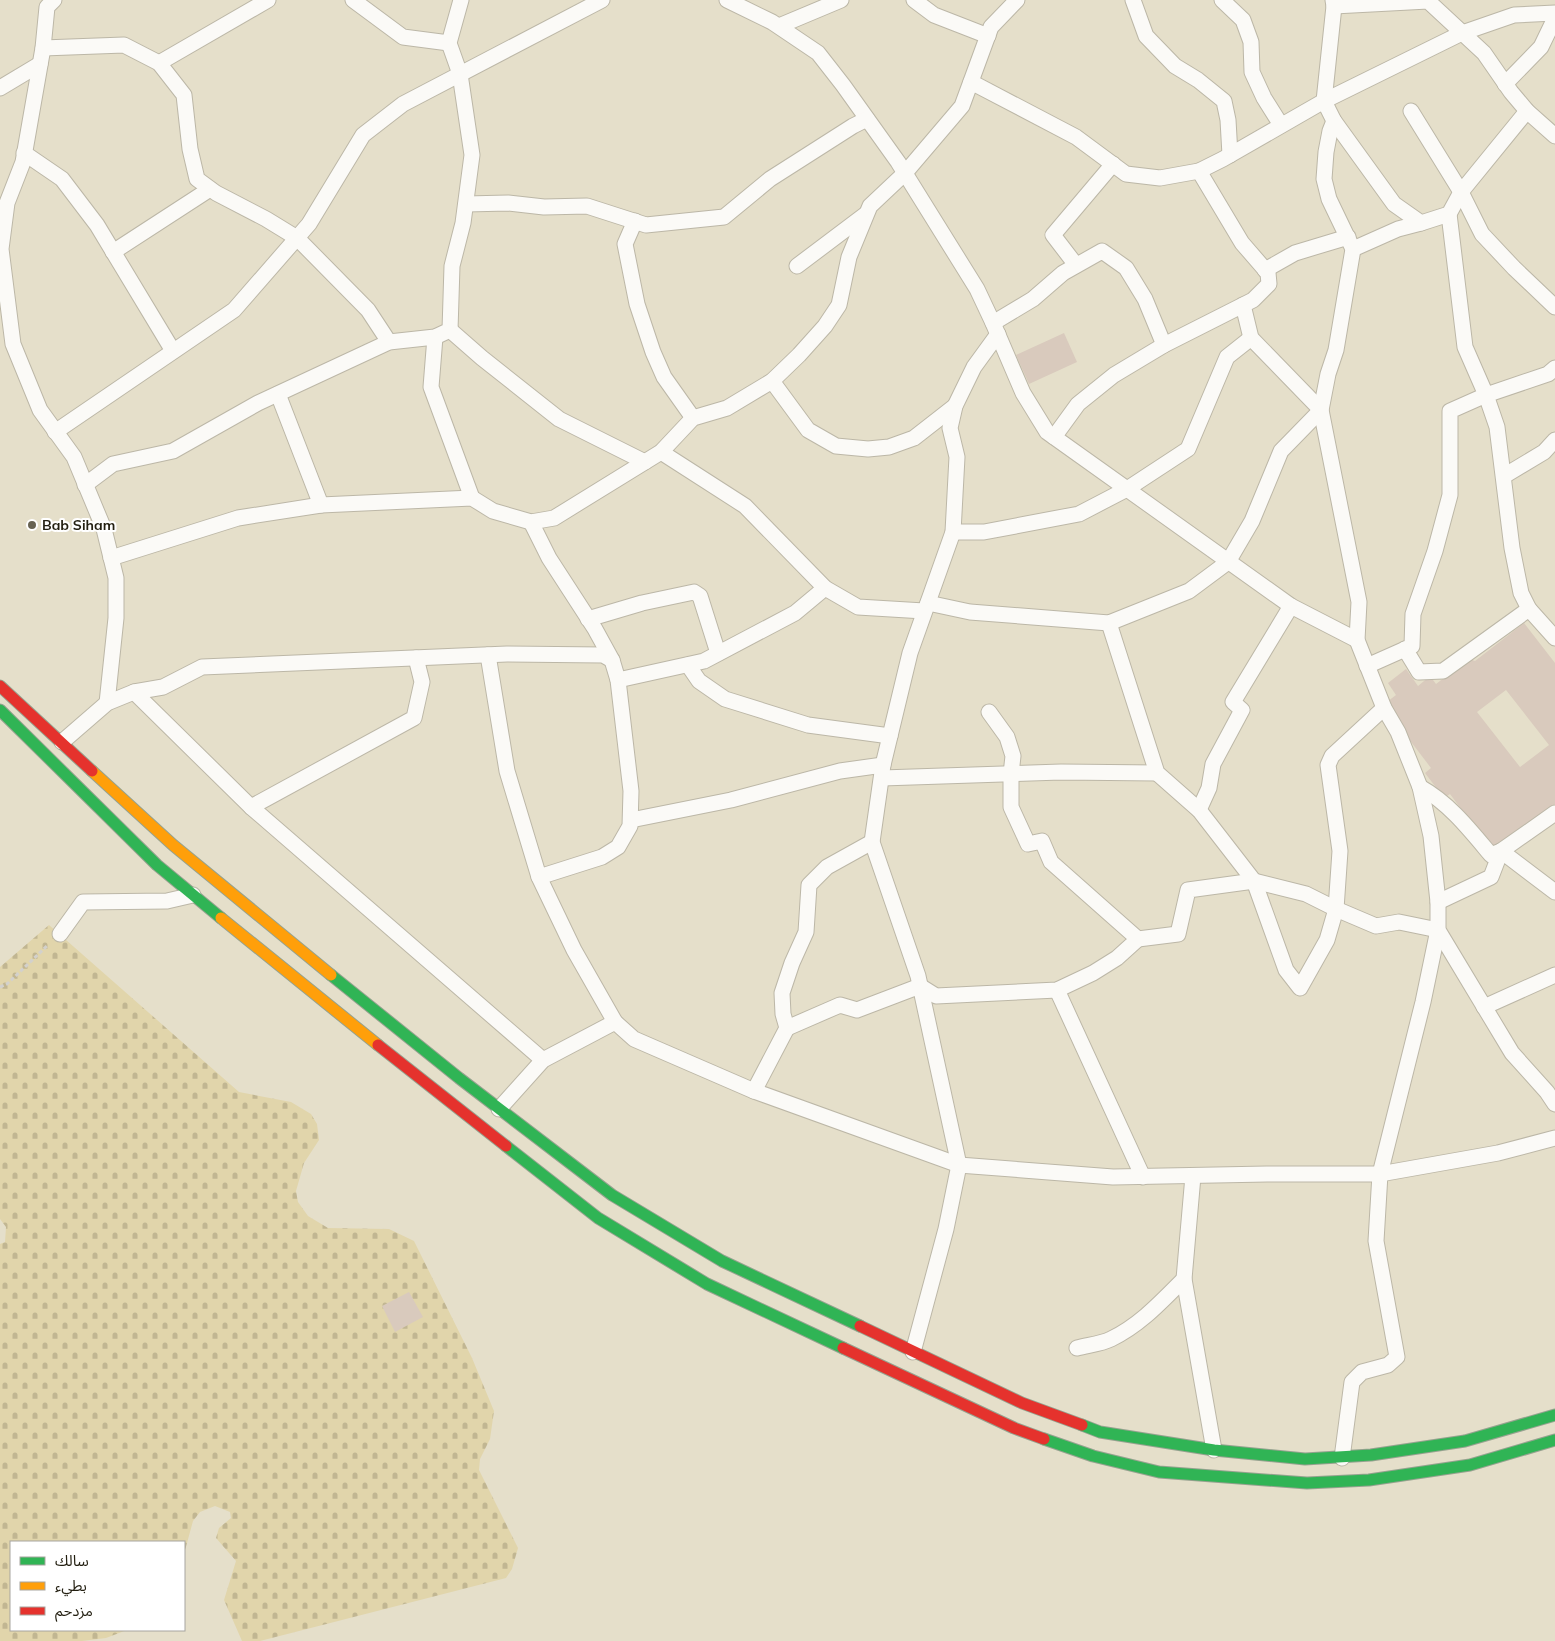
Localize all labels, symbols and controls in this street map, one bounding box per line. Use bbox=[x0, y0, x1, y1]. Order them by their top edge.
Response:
place label: Bab Siham bbox=[42, 516, 115, 534]
marker: Bab Siham bbox=[26, 519, 38, 531]
legend bbox=[10, 1541, 185, 1631]
text: سالك bbox=[55, 1551, 89, 1570]
text: بطيء bbox=[55, 1576, 87, 1597]
text: مزدحم bbox=[55, 1601, 93, 1622]

